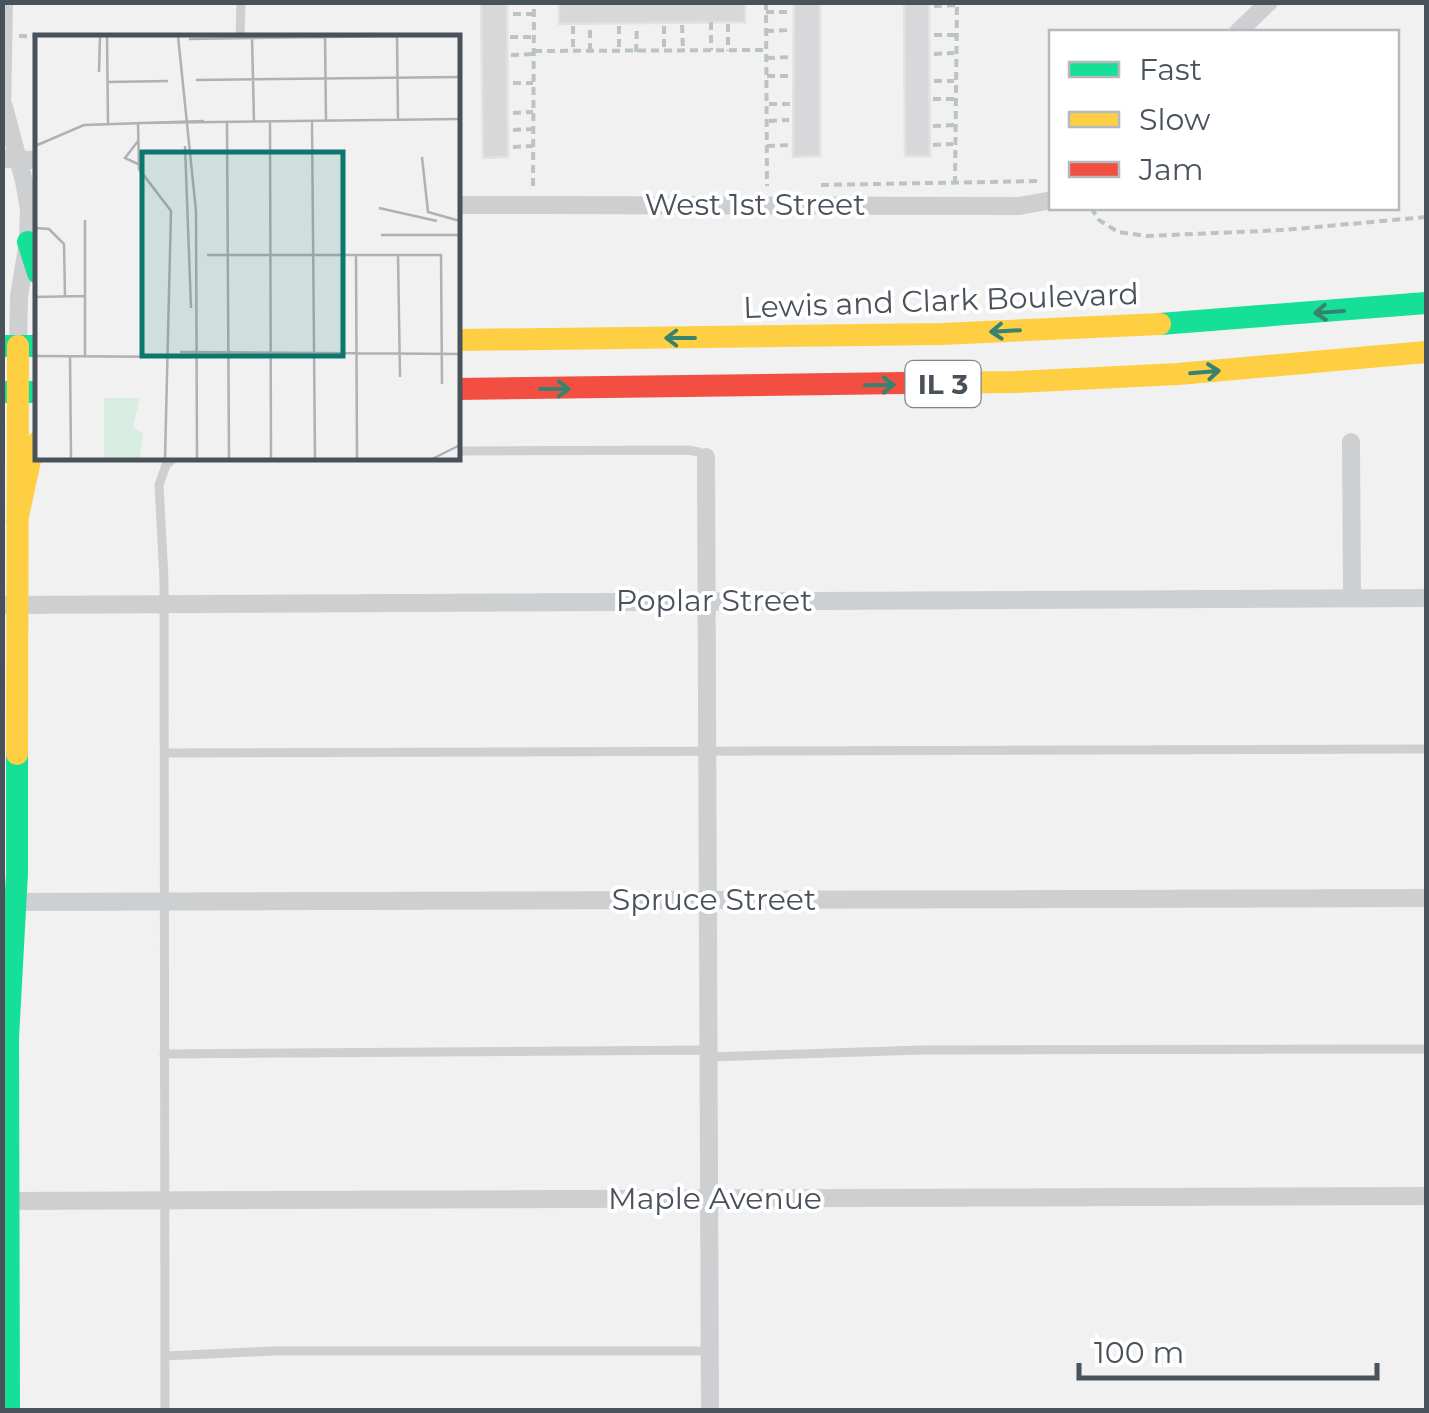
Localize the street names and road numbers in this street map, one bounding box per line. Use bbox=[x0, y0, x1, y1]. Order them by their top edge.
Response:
street label: West 1st Street bbox=[645, 186, 865, 223]
street label: Lewis and Clark Boulevard bbox=[743, 275, 1139, 326]
road number: IL 3 bbox=[906, 361, 980, 407]
street label: Poplar Street bbox=[616, 582, 812, 619]
street label: Spruce Street bbox=[612, 881, 816, 918]
street label: Maple Avenue bbox=[608, 1180, 822, 1217]

